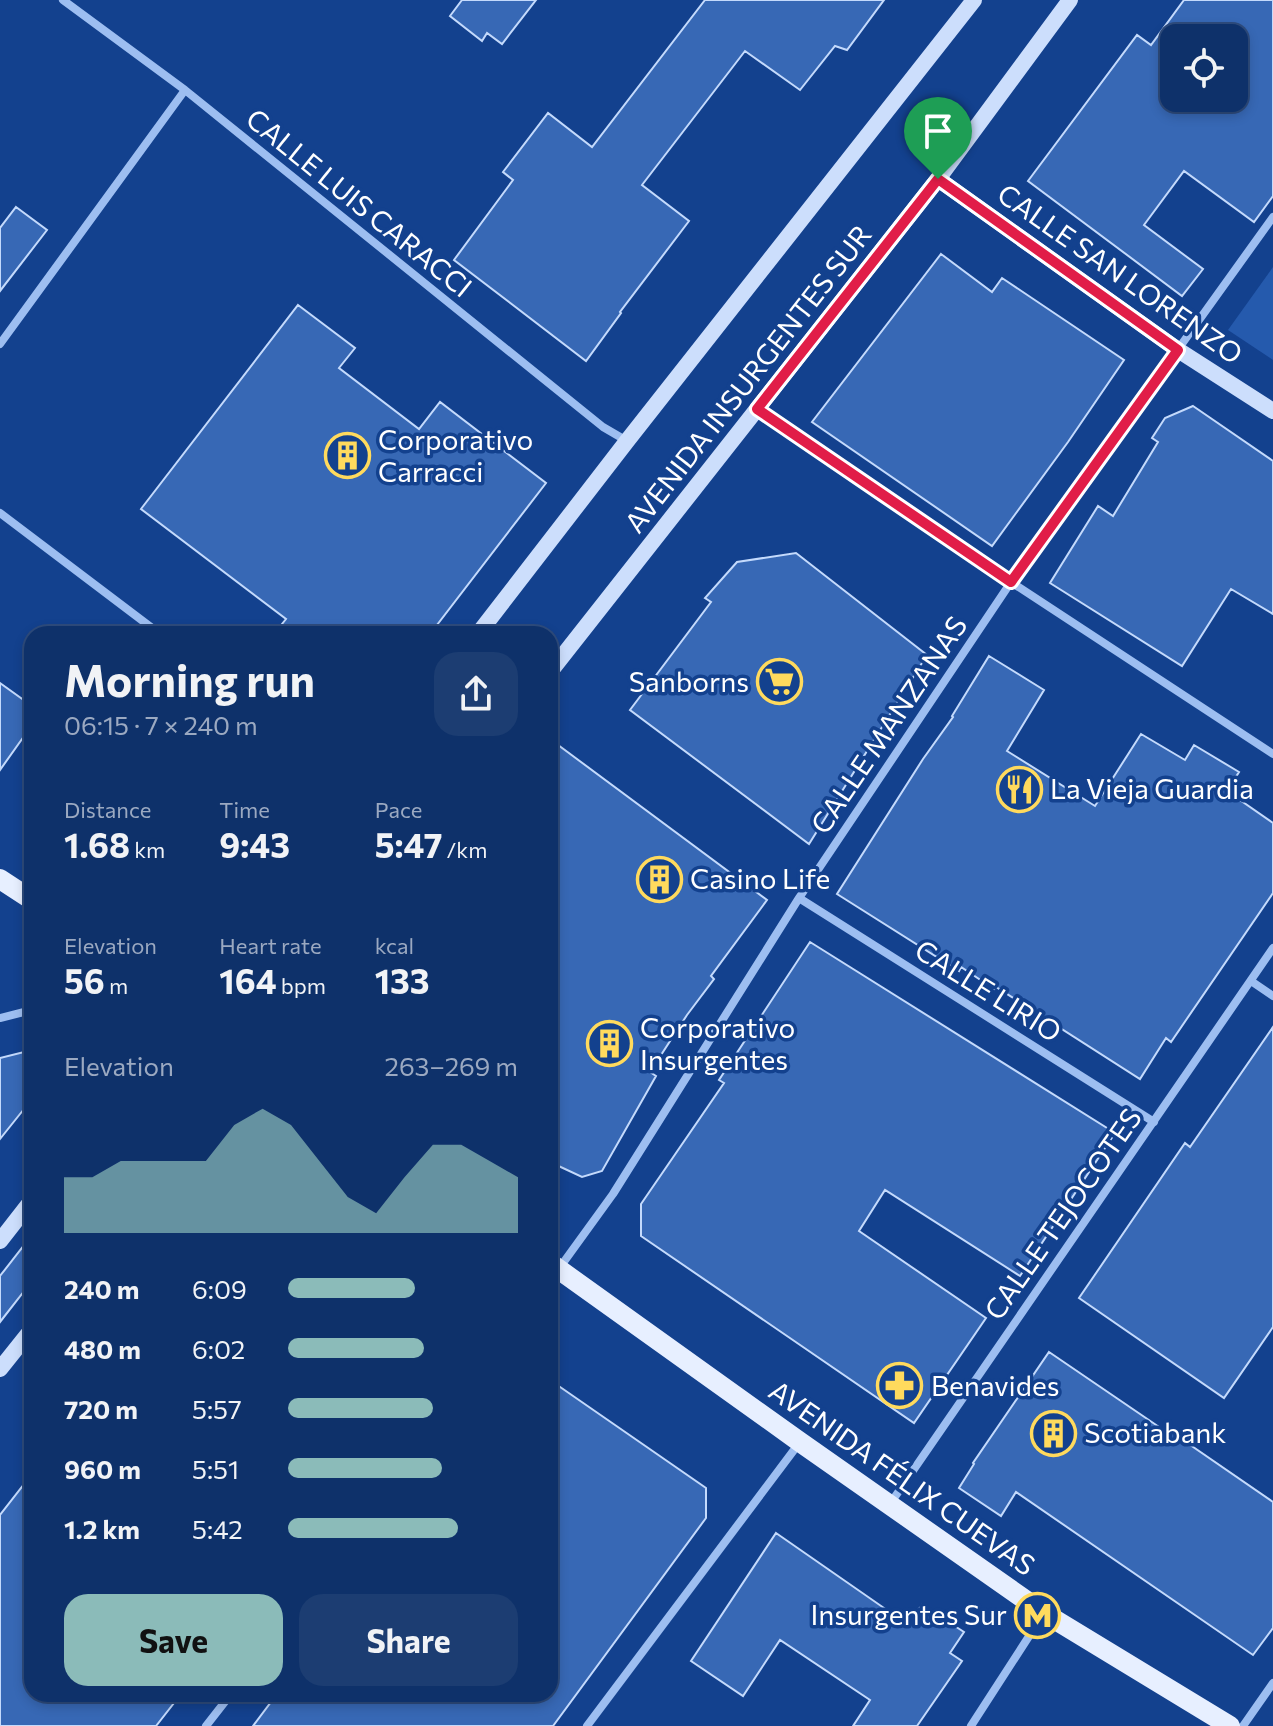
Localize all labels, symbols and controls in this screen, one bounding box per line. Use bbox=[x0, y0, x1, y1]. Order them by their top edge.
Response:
map controls bbox=[1160, 24, 1248, 112]
button: locate bbox=[1160, 24, 1248, 112]
pin bbox=[904, 97, 972, 179]
street label: CALLE LUIS CARACCI bbox=[240, 101, 479, 304]
icon: arrive bbox=[916, 109, 960, 153]
street label: CALLE SAN LORENZO bbox=[992, 176, 1249, 371]
street label: AVENIDA INSURGENTES SUR bbox=[617, 218, 878, 539]
place label: Corporativo Carracci bbox=[378, 422, 533, 488]
building icon: Corporativo Carracci bbox=[323, 432, 371, 480]
street label: CALLE MANZANAS bbox=[803, 609, 973, 840]
text: Morning run bbox=[64, 652, 315, 706]
button: share bbox=[434, 652, 518, 736]
supermarket icon: Sanborns bbox=[756, 658, 804, 706]
place label: Sanborns bbox=[629, 664, 749, 698]
text: 06:15 · 7 × 240 m bbox=[64, 709, 258, 740]
restaurant icon: La Vieja Guardia bbox=[995, 765, 1043, 813]
place label: La Vieja Guardia bbox=[1050, 771, 1254, 805]
text: Distance bbox=[64, 796, 151, 823]
text: Time bbox=[219, 796, 270, 823]
text: Pace bbox=[375, 796, 422, 823]
text: 1.68 bbox=[64, 823, 130, 865]
text: 9:43 bbox=[219, 823, 290, 865]
text: 5:47 bbox=[375, 823, 442, 865]
text: km bbox=[130, 836, 165, 863]
text: /km bbox=[442, 836, 487, 863]
building icon: Casino Life bbox=[635, 855, 683, 903]
place label: Casino Life bbox=[690, 861, 830, 895]
text: Elevation bbox=[64, 932, 157, 959]
text: Heart rate bbox=[219, 932, 322, 959]
text: kcal bbox=[375, 932, 414, 959]
street label: CALLE LIRIO bbox=[909, 932, 1068, 1049]
text: 56 bbox=[64, 959, 105, 1001]
text: 164 bbox=[219, 959, 277, 1001]
text: 133 bbox=[375, 959, 429, 1001]
text: m bbox=[105, 972, 128, 999]
text: bpm bbox=[277, 972, 326, 999]
place label: Corporativo Insurgentes bbox=[640, 1010, 795, 1076]
building icon: Corporativo Insurgentes bbox=[585, 1020, 633, 1068]
text: Elevation bbox=[64, 1050, 174, 1081]
text: 263–269 m bbox=[385, 1050, 518, 1081]
street label: CALLE TEJOCOTES bbox=[976, 1101, 1148, 1326]
text: 240 m bbox=[64, 1273, 139, 1304]
text: 6:09 bbox=[192, 1273, 247, 1304]
text: 480 m bbox=[64, 1333, 141, 1364]
text: 6:02 bbox=[192, 1333, 245, 1364]
pharmacy icon: Benavides bbox=[876, 1362, 924, 1410]
place label: Benavides bbox=[931, 1368, 1059, 1402]
street label: AVENIDA FÉLIX CUEVAS bbox=[763, 1372, 1042, 1582]
text: 720 m bbox=[64, 1393, 138, 1424]
text: 5:57 bbox=[192, 1393, 242, 1424]
building icon: Scotiabank bbox=[1029, 1409, 1077, 1457]
place label: Scotiabank bbox=[1084, 1415, 1227, 1449]
text: 960 m bbox=[64, 1453, 141, 1484]
text: 5:51 bbox=[192, 1453, 239, 1484]
text: 1.2 km bbox=[64, 1513, 140, 1544]
text: 5:42 bbox=[192, 1513, 243, 1544]
metro station icon: Insurgentes Sur bbox=[1014, 1591, 1062, 1639]
button: Save bbox=[64, 1594, 283, 1686]
button: Share bbox=[299, 1594, 518, 1686]
place label: Insurgentes Sur bbox=[810, 1597, 1007, 1631]

